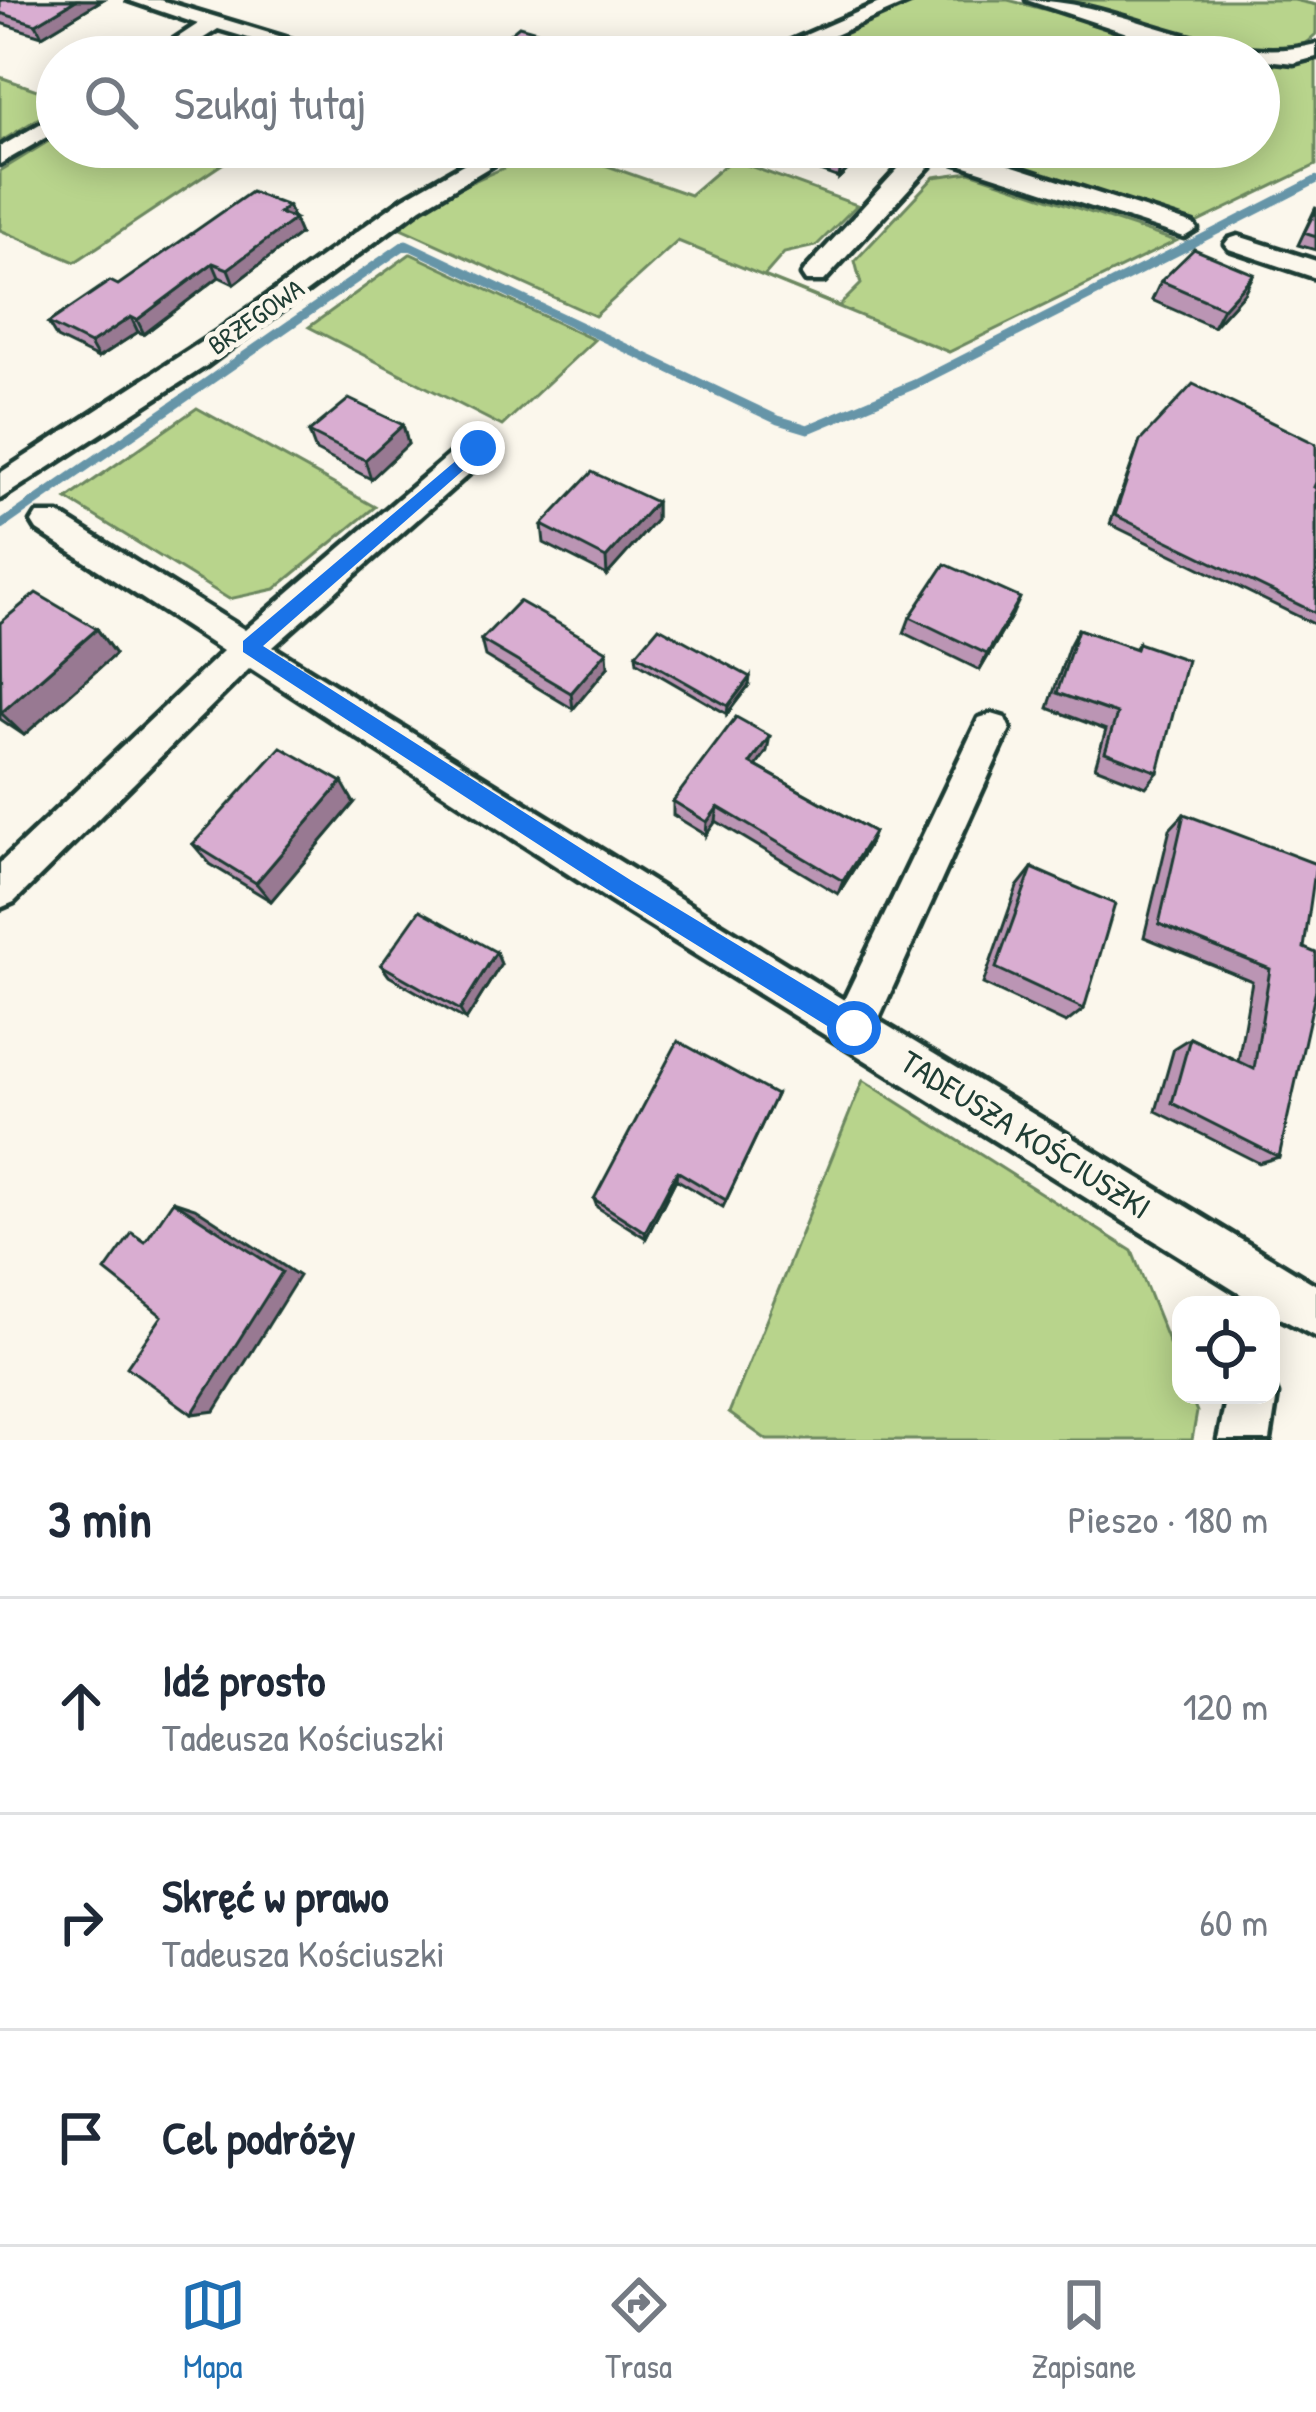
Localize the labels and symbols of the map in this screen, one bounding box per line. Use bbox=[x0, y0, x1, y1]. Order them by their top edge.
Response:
street label: BRZEGOWA bbox=[200, 270, 311, 362]
route end bbox=[451, 421, 505, 475]
route start bbox=[827, 1001, 881, 1055]
street label: TADEUSZA KOŚCIUSZKI bbox=[893, 1039, 1159, 1229]

